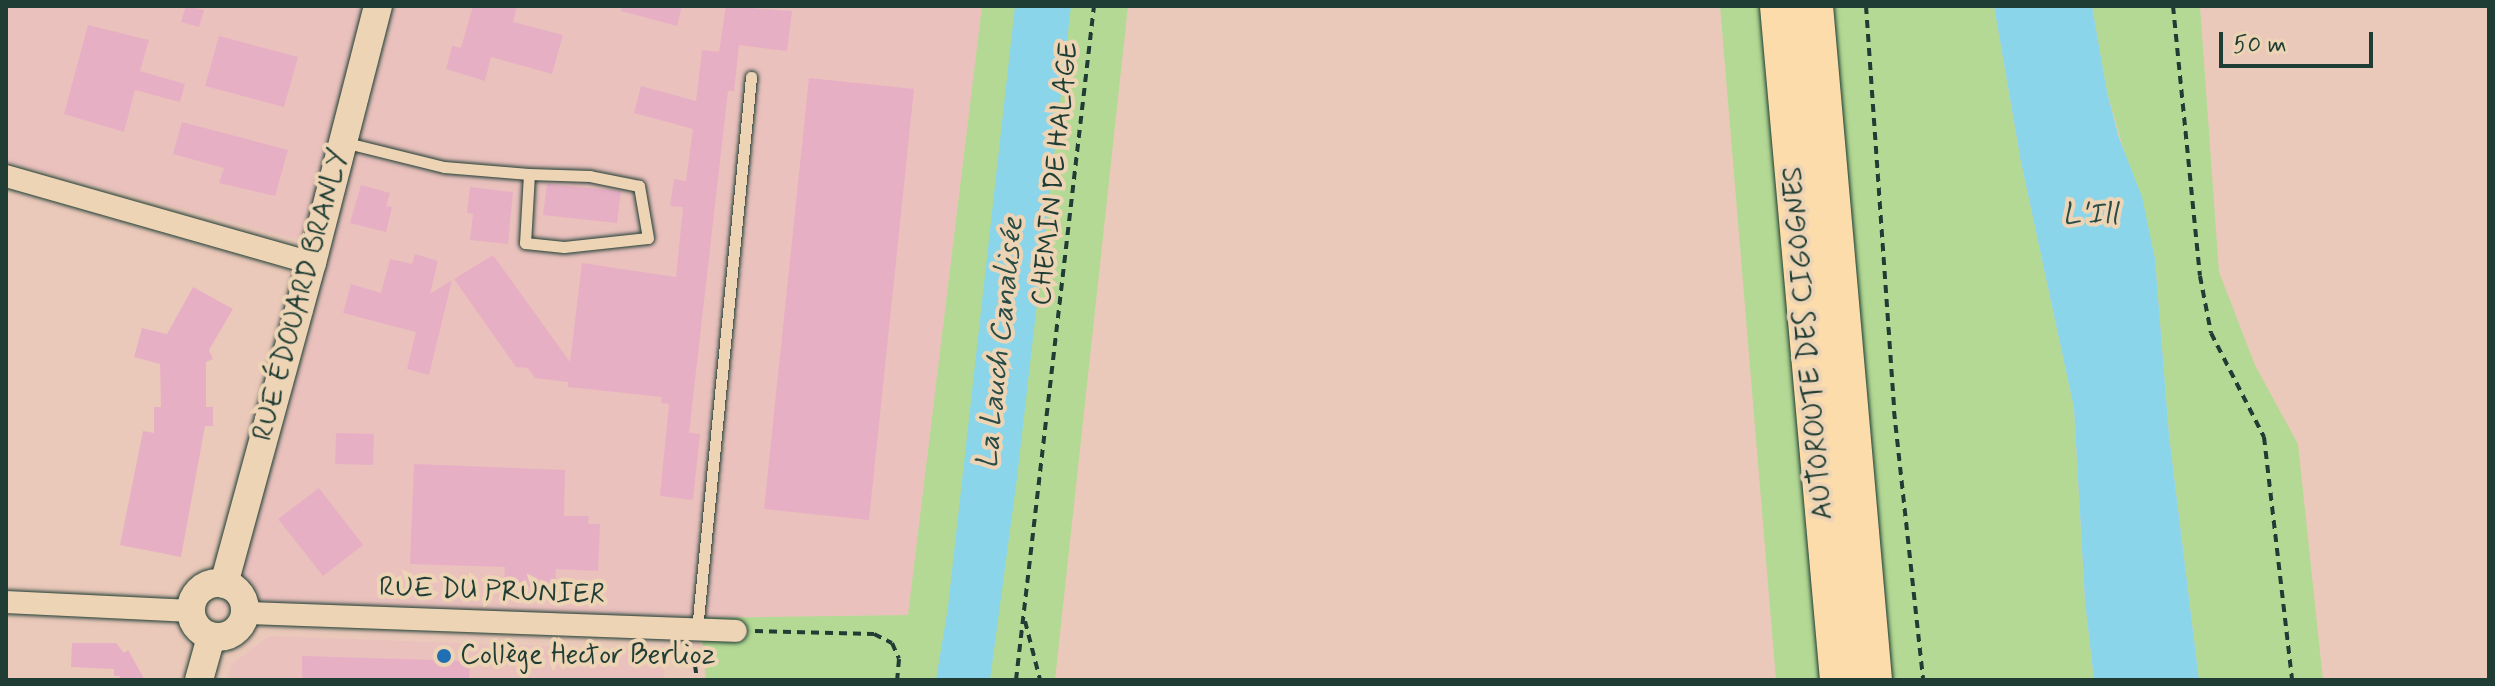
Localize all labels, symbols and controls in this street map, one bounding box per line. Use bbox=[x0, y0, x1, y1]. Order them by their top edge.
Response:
scale bar bbox=[2223, 16, 2377, 66]
text: 50 m bbox=[2233, 30, 2287, 61]
street label: CHEMIN DE HALAGE bbox=[1025, 41, 1087, 307]
street label: RUE ÉDOUARD BRANLY bbox=[247, 148, 357, 442]
street label: AUTOROUTE DES CIGOGNES bbox=[1777, 163, 1841, 523]
water label: L'Ill bbox=[2062, 197, 2118, 233]
water label: La Lauch Canalisée bbox=[970, 217, 1032, 469]
street label: RUE DU PRUNIER bbox=[380, 571, 604, 613]
place label: Collège Hector Berlioz bbox=[460, 639, 719, 673]
marker: Collège Hector Berlioz bbox=[435, 647, 453, 665]

